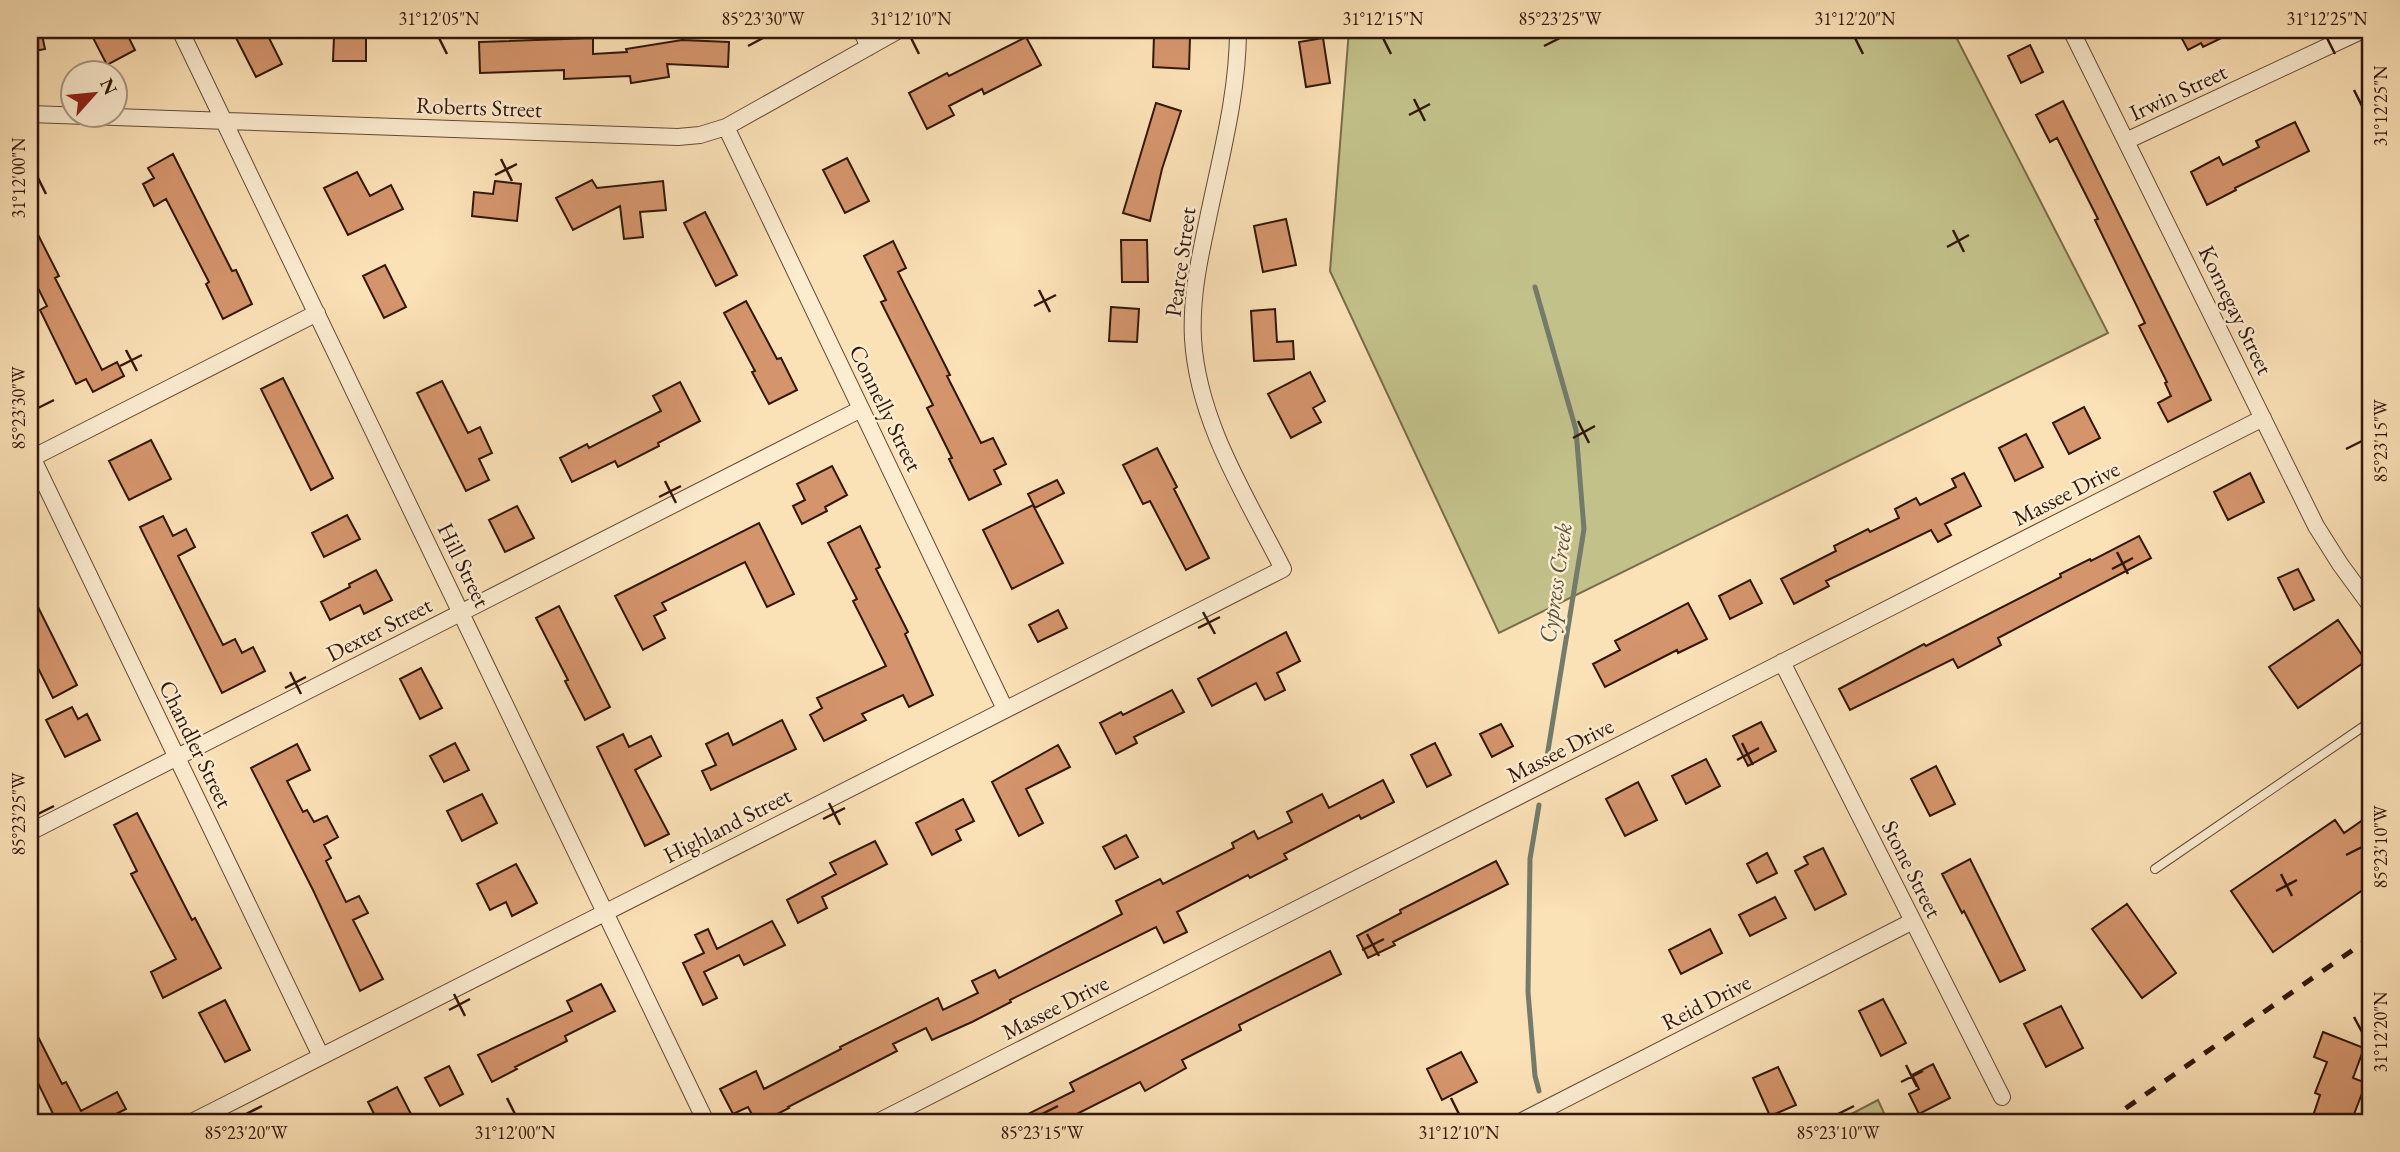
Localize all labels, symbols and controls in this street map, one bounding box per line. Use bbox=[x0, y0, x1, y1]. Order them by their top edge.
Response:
text: 31°12'05"N bbox=[399, 7, 480, 30]
text: 85°23'30"W bbox=[721, 7, 805, 30]
text: 31°12'10"N bbox=[871, 7, 952, 30]
text: 31°12'15"N bbox=[1343, 7, 1424, 30]
text: 85°23'25"W bbox=[1518, 7, 1602, 30]
text: 31°12'20"N bbox=[1815, 7, 1896, 30]
text: 31°12'25"N bbox=[2287, 7, 2368, 30]
street label: Irwin Street bbox=[2124, 56, 2232, 128]
north arrow bbox=[60, 60, 130, 130]
text: 31°12'25"N bbox=[2369, 65, 2392, 146]
text: N bbox=[94, 74, 124, 100]
street label: Roberts Street bbox=[415, 90, 543, 124]
text: 31°12'00"N bbox=[7, 137, 30, 218]
street label: Pearce Street bbox=[1157, 204, 1203, 319]
street label: Kornegay Street bbox=[2192, 241, 2281, 380]
street label: Connelly Street bbox=[842, 340, 930, 477]
text: 85°23'30"W bbox=[7, 366, 30, 450]
text: 85°23'15"W bbox=[2369, 399, 2392, 483]
street label: Massee Drive bbox=[2008, 453, 2124, 533]
street label: Hill Street bbox=[431, 518, 498, 613]
water label: Cypress Creek bbox=[1531, 521, 1579, 645]
street label: Dexter Street bbox=[321, 589, 438, 668]
street label: Chandler Street bbox=[152, 675, 240, 813]
street label: Massee Drive bbox=[1502, 710, 1618, 790]
text: 85°23'25"W bbox=[7, 772, 30, 856]
street label: Highland Street bbox=[658, 780, 797, 870]
text: 85°23'10"W bbox=[2369, 805, 2392, 889]
street label: Stone Street bbox=[1875, 815, 1950, 924]
street label: Massee Drive bbox=[997, 967, 1113, 1047]
street label: Reid Drive bbox=[1656, 967, 1756, 1037]
text: 31°12'20"N bbox=[2369, 991, 2392, 1072]
text: 85°23'20"W bbox=[204, 1121, 288, 1144]
text: 31°12'00"N bbox=[475, 1121, 556, 1144]
text: 85°23'15"W bbox=[1000, 1121, 1084, 1144]
text: 31°12'10"N bbox=[1419, 1121, 1500, 1144]
text: 85°23'10"W bbox=[1796, 1121, 1880, 1144]

